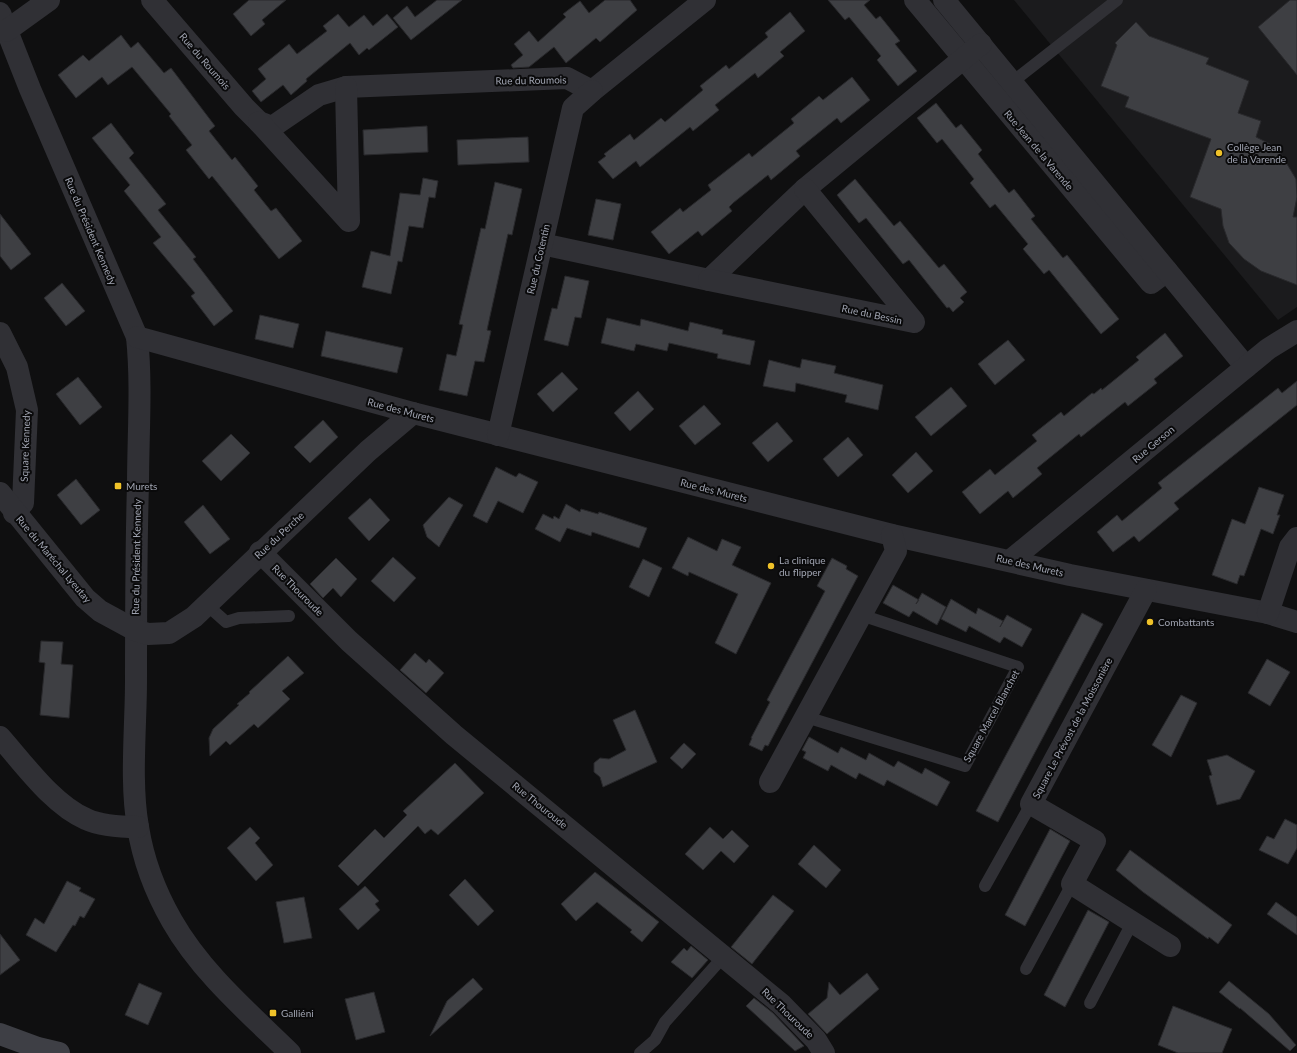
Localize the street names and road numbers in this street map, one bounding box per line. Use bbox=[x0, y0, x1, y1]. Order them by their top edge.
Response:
street label: Rue du Roumois bbox=[177, 30, 233, 92]
street label: Rue du Roumois bbox=[495, 73, 567, 87]
street label: Rue Jean de la Varende bbox=[1002, 108, 1076, 192]
street label: Rue du Président Kennedy bbox=[63, 175, 119, 287]
street label: Rue du Cotentin bbox=[524, 223, 552, 295]
street label: Rue du Bessin bbox=[841, 302, 903, 326]
street label: Rue des Murets bbox=[366, 395, 436, 425]
street label: Square Kennedy bbox=[18, 409, 32, 482]
street label: Rue Gerson bbox=[1130, 423, 1176, 465]
street label: Rue des Murets bbox=[679, 476, 749, 504]
street label: Rue du Président Kennedy bbox=[129, 498, 143, 615]
street label: Rue du Perche bbox=[252, 509, 306, 561]
street label: Rue du Maréchal Lyeutay bbox=[14, 513, 94, 606]
street label: Rue des Murets bbox=[995, 551, 1065, 579]
street label: Rue Thouroude bbox=[270, 562, 326, 618]
street label: Square Le Prévost de la Moissonière bbox=[1030, 655, 1114, 801]
street label: Square Marcel Blanchet bbox=[961, 667, 1022, 764]
street label: Rue Thouroude bbox=[510, 779, 570, 831]
street label: Rue Thouroude bbox=[760, 985, 816, 1041]

